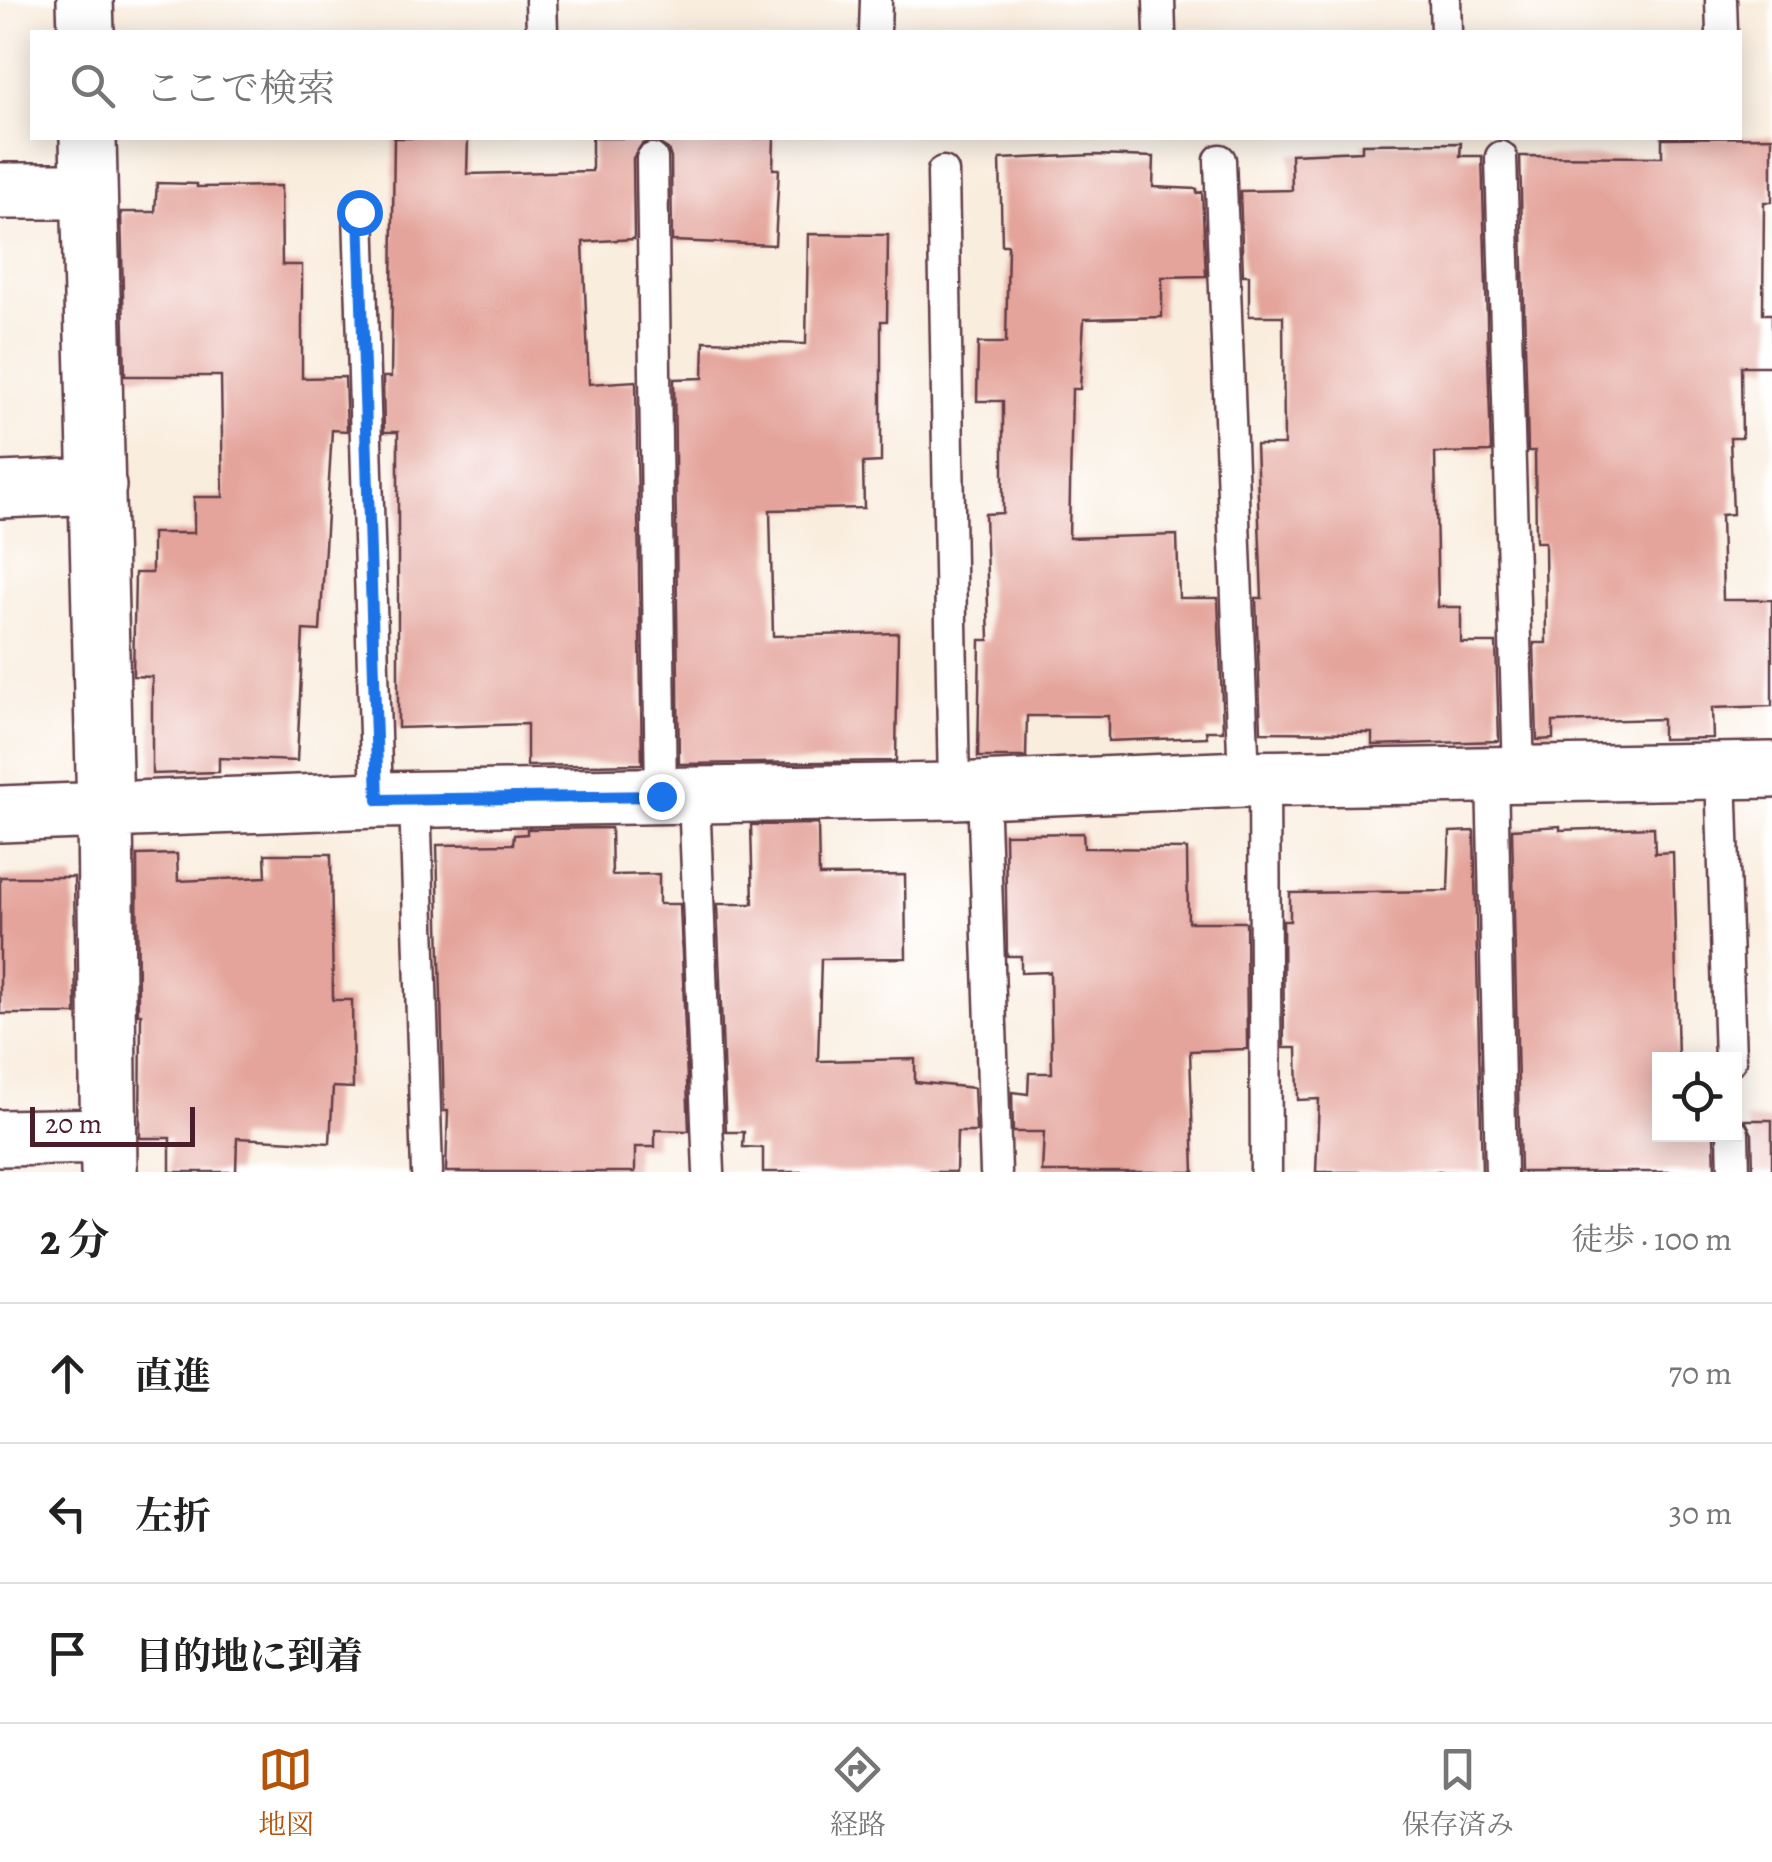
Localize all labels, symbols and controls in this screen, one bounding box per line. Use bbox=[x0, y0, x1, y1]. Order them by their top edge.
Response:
search box bbox=[30, 30, 1742, 140]
icon: search bbox=[65, 58, 120, 113]
text: ここで検索 bbox=[145, 62, 335, 114]
route start bbox=[337, 190, 383, 236]
route end bbox=[639, 774, 685, 820]
map controls bbox=[1652, 1052, 1742, 1142]
button: locate bbox=[1652, 1052, 1742, 1142]
scale bar bbox=[30, 1102, 195, 1146]
text: 20 m bbox=[45, 1105, 102, 1143]
text: 2 分 bbox=[40, 1211, 110, 1268]
text: 徒歩 · 100 m bbox=[1571, 1217, 1732, 1261]
icon: ahead bbox=[40, 1346, 95, 1401]
text: 直進 bbox=[135, 1350, 211, 1402]
text: 70 m bbox=[1669, 1351, 1732, 1395]
icon: left bbox=[40, 1486, 95, 1541]
text: 左折 bbox=[135, 1490, 211, 1542]
text: 30 m bbox=[1669, 1491, 1732, 1535]
icon: arrive bbox=[40, 1626, 95, 1681]
text: 目的地に到着 bbox=[135, 1630, 363, 1682]
tab: 地図 bbox=[258, 1742, 314, 1844]
tab: 経路 bbox=[830, 1742, 886, 1844]
tab: 保存済み bbox=[1402, 1742, 1514, 1844]

